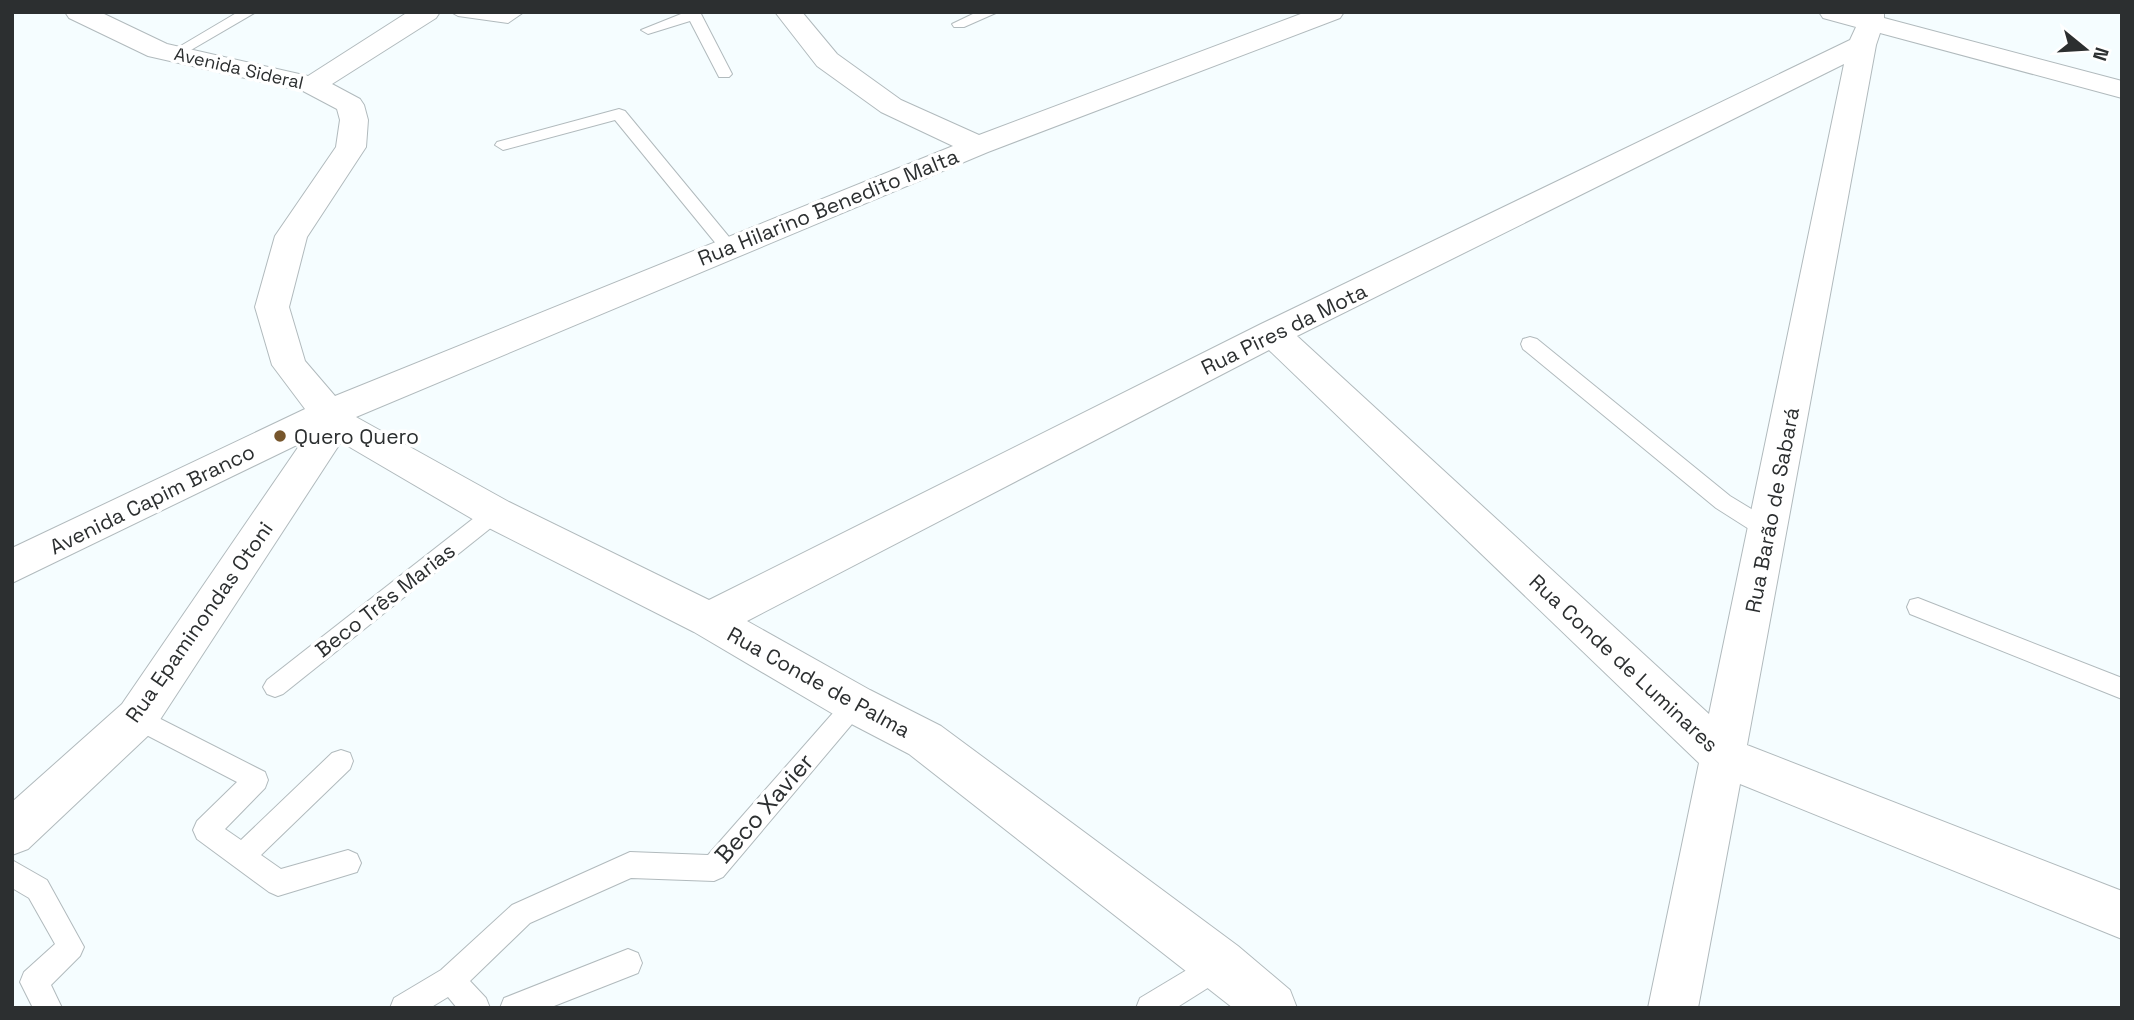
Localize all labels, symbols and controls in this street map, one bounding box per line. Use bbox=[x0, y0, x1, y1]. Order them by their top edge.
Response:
north arrow bbox=[2050, 14, 2120, 84]
street label: Avenida Sideral bbox=[172, 42, 306, 94]
text: N bbox=[2087, 44, 2115, 64]
street label: Rua Hilarino Benedito Malta bbox=[694, 142, 962, 272]
street label: Rua Pires da Mota bbox=[1197, 277, 1371, 381]
street label: Rua Barão de Sabará bbox=[1739, 405, 1805, 615]
place label: Quero Quero bbox=[294, 423, 419, 450]
marker: Quero Quero bbox=[272, 428, 288, 444]
street label: Avenida Capim Branco bbox=[45, 438, 259, 560]
street label: Rua Epaminondas Otoni bbox=[119, 516, 279, 728]
street label: Beco Três Marias bbox=[310, 537, 460, 663]
street label: Rua Conde de Luminares bbox=[1524, 568, 1724, 758]
street label: Rua Conde de Palma bbox=[723, 620, 915, 744]
street label: Beco Xavier bbox=[708, 747, 820, 869]

